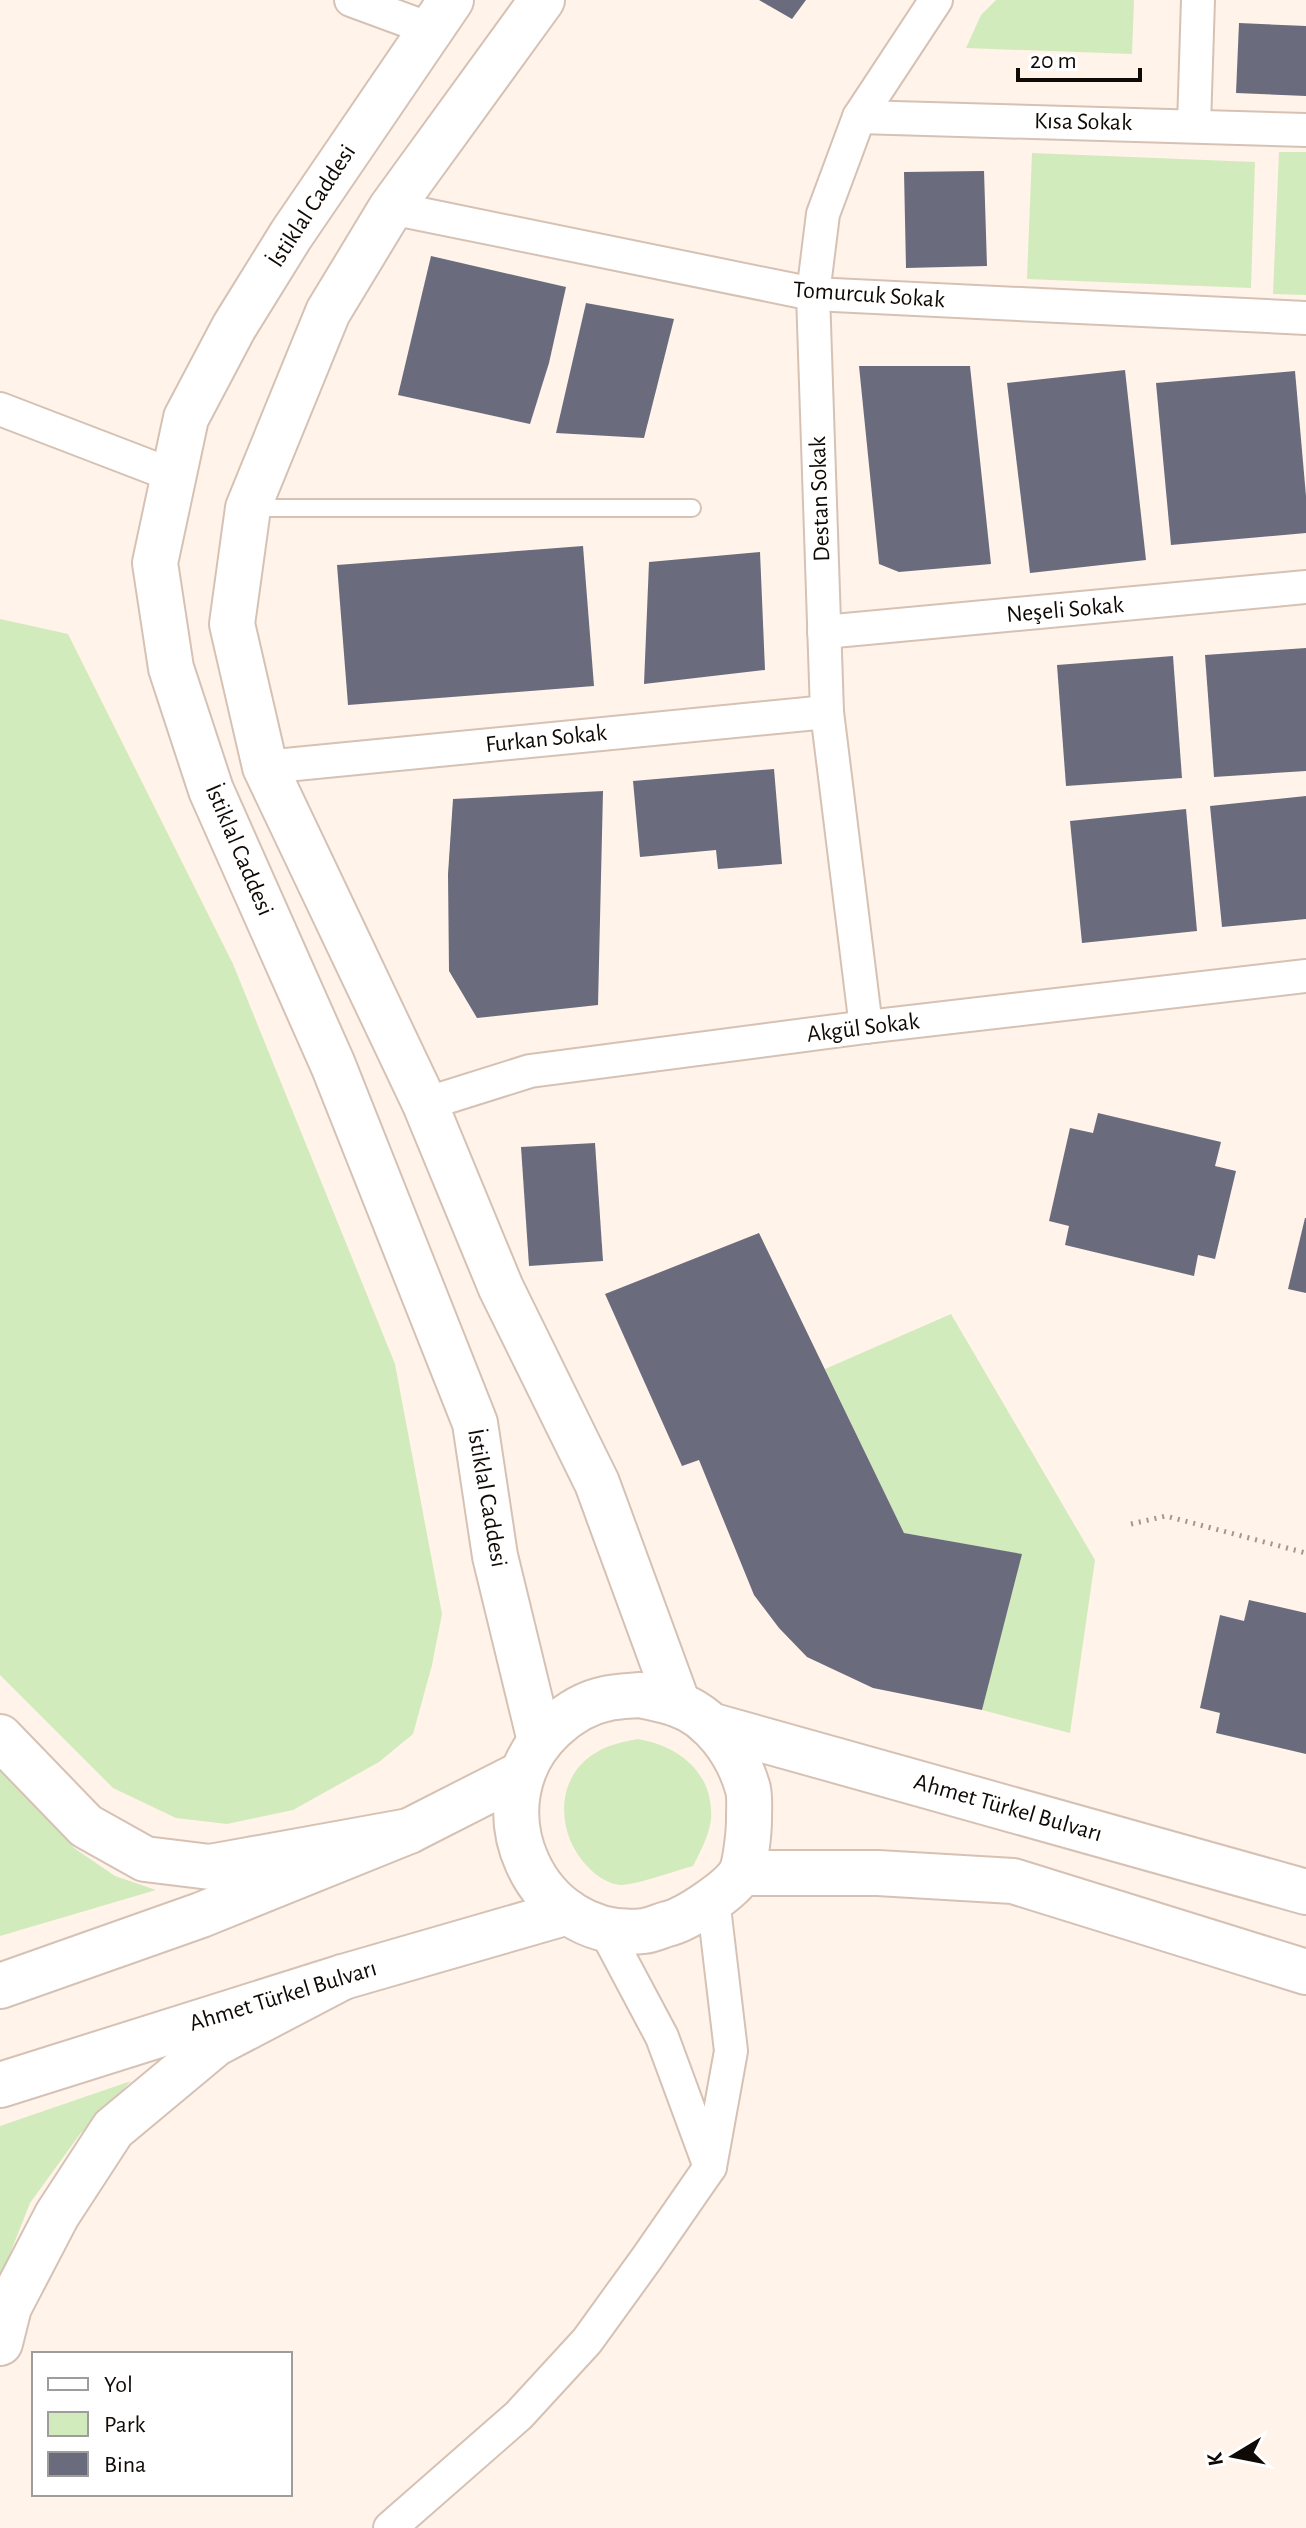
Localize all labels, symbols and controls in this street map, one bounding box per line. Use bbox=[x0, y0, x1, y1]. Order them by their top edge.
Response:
scale bar bbox=[1018, 32, 1140, 82]
text: 20 m bbox=[1030, 49, 1077, 73]
street label: Kısa Sokak bbox=[1034, 109, 1132, 135]
street label: İstiklal Caddesi bbox=[263, 140, 360, 271]
street label: Tomurcuk Sokak bbox=[792, 278, 946, 312]
street label: Destan Sokak bbox=[806, 436, 834, 562]
street label: Neşeli Sokak bbox=[1005, 593, 1125, 627]
street label: Furkan Sokak bbox=[484, 721, 608, 757]
street label: İstiklal Caddesi bbox=[201, 780, 278, 919]
street label: Akgül Sokak bbox=[805, 1009, 921, 1047]
street label: İstiklal Caddesi bbox=[463, 1427, 512, 1569]
street label: Ahmet Türkel Bulvarı bbox=[911, 1770, 1105, 1846]
street label: Ahmet Türkel Bulvarı bbox=[186, 1956, 380, 2036]
legend bbox=[32, 2352, 292, 2496]
text: Yol bbox=[104, 2373, 133, 2397]
text: Park bbox=[104, 2413, 145, 2437]
north arrow bbox=[1194, 2416, 1274, 2496]
text: K bbox=[1203, 2450, 1227, 2468]
text: Bina bbox=[104, 2453, 146, 2477]

